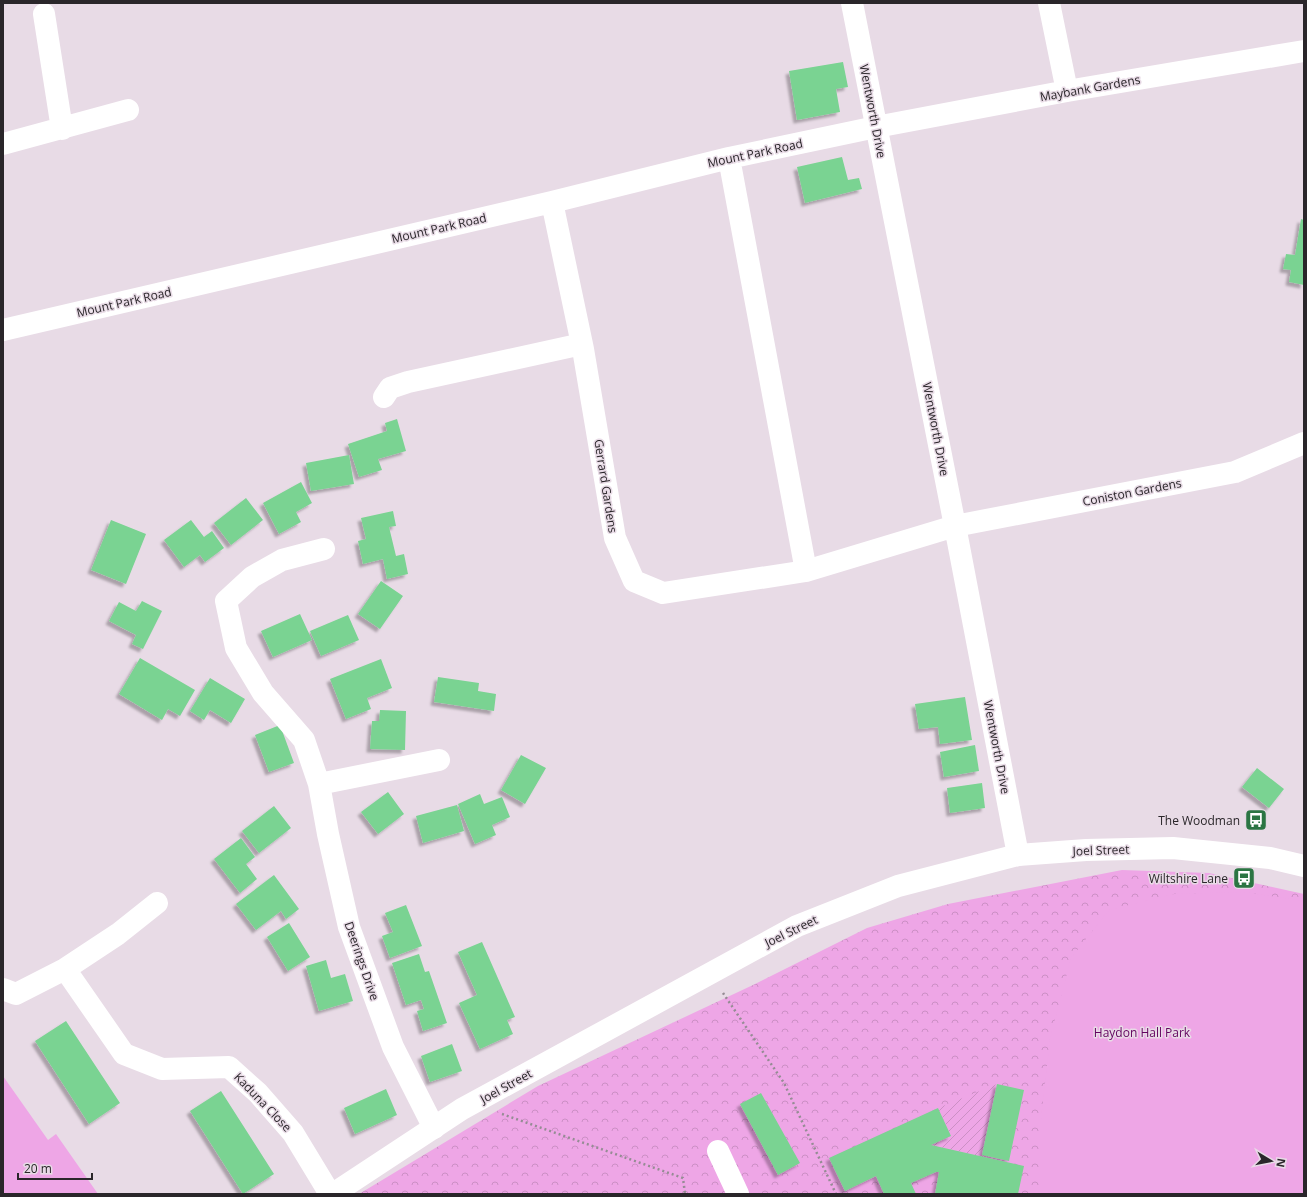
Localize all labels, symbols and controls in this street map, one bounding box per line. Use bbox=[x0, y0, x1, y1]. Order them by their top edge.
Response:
street label: Wentworth Drive bbox=[856, 63, 890, 160]
street label: Maybank Gardens bbox=[1038, 71, 1142, 105]
street label: Mount Park Road bbox=[706, 135, 804, 171]
street label: Mount Park Road bbox=[390, 209, 488, 247]
street label: Mount Park Road bbox=[75, 283, 173, 321]
street label: Wentworth Drive bbox=[919, 381, 953, 478]
street label: Gerrard Gardens bbox=[590, 438, 622, 534]
street label: Coniston Gardens bbox=[1081, 474, 1183, 510]
street label: Wentworth Drive bbox=[980, 699, 1014, 796]
bus stop icon: The Woodman bbox=[1243, 807, 1269, 833]
place label: The Woodman bbox=[1158, 812, 1240, 829]
street label: Joel Street bbox=[1071, 841, 1130, 860]
bus stop icon: Wiltshire Lane bbox=[1231, 865, 1257, 891]
place label: Wiltshire Lane bbox=[1149, 870, 1228, 887]
street label: Joel Street bbox=[761, 911, 820, 952]
street label: Deerings Drive bbox=[341, 919, 384, 1003]
park label: Haydon Hall Park bbox=[1094, 1024, 1191, 1041]
street label: Joel Street bbox=[476, 1065, 535, 1108]
street label: Kaduna Close bbox=[230, 1069, 296, 1135]
north arrow bbox=[1251, 1141, 1291, 1181]
scale bar bbox=[18, 1155, 92, 1181]
text: N bbox=[1273, 1157, 1290, 1169]
text: 20 m bbox=[24, 1160, 52, 1177]

